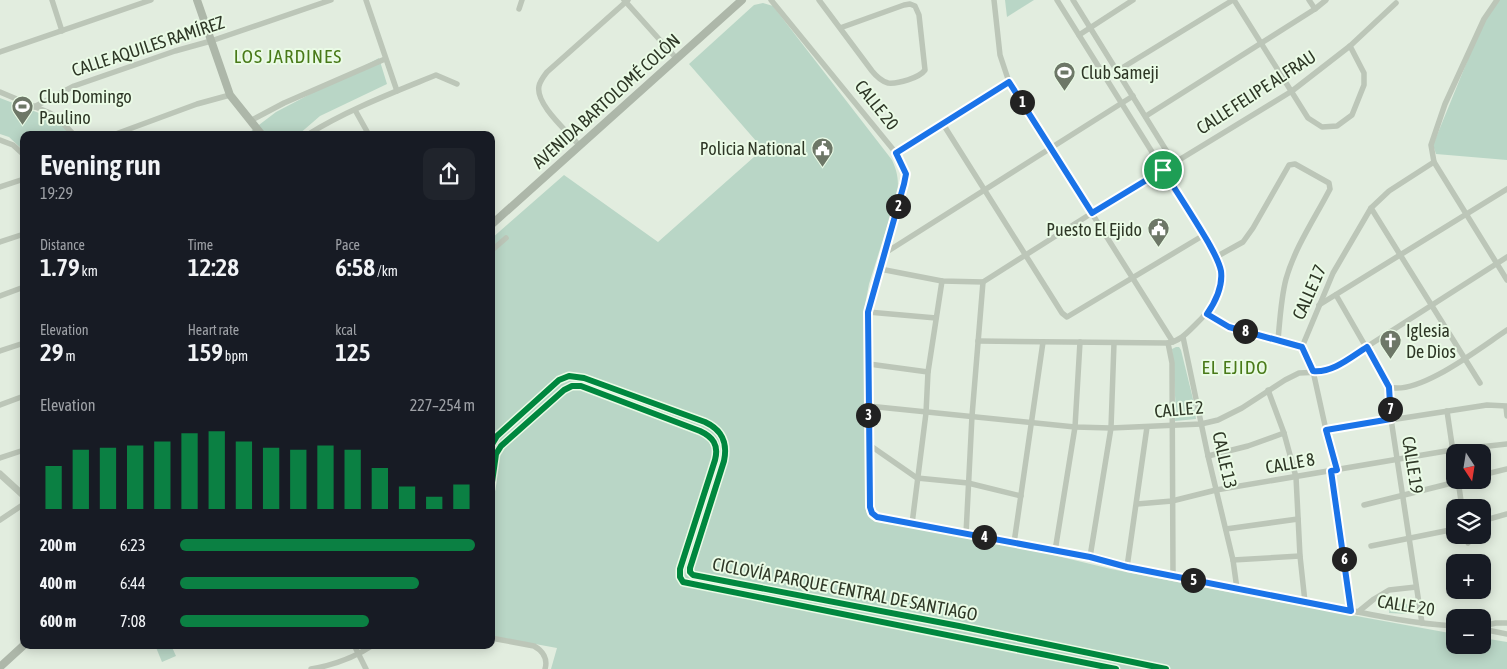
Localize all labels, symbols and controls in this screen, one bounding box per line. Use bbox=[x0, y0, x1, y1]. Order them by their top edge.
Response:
street label: CALLE AQUILES RAMÍREZ bbox=[69, 11, 227, 81]
street label: AVENIDA BARTOLOMÉ COLÓN bbox=[528, 29, 684, 173]
district label: LOS JARDINES bbox=[234, 45, 342, 67]
street label: CALLE FELIPE ALFRAU bbox=[1192, 46, 1320, 138]
sports icon: Club Sameji bbox=[1053, 60, 1077, 91]
place label: Club Sameji bbox=[1081, 62, 1159, 83]
street label: CALLE 20 bbox=[851, 76, 903, 134]
place label: Club Domingo Paulino bbox=[39, 86, 132, 128]
pin: 1 bbox=[1010, 90, 1034, 114]
sports icon: Club Domingo Paulino bbox=[11, 94, 35, 125]
text: 1 bbox=[1019, 94, 1026, 110]
public building icon: Policia National bbox=[810, 136, 834, 167]
place label: Policia National bbox=[700, 138, 806, 159]
button: share bbox=[423, 148, 475, 200]
text: Evening run bbox=[40, 149, 161, 181]
pin bbox=[1142, 149, 1184, 191]
icon: arrive bbox=[1149, 156, 1177, 184]
text: 19:29 bbox=[40, 184, 73, 202]
pin: 2 bbox=[886, 194, 910, 218]
text: 2 bbox=[895, 198, 902, 214]
public building icon: Puesto El Ejido bbox=[1146, 217, 1170, 248]
place label: Puesto El Ejido bbox=[1046, 219, 1142, 240]
text: Distance bbox=[40, 237, 85, 253]
text: Time bbox=[188, 237, 213, 253]
text: Pace bbox=[335, 237, 360, 253]
text: 1.79 bbox=[40, 253, 80, 281]
text: 12:28 bbox=[188, 253, 239, 281]
text: 6:58 bbox=[335, 253, 375, 281]
street label: CALLE 17 bbox=[1288, 261, 1330, 323]
text: km bbox=[80, 263, 98, 279]
text: /km bbox=[375, 263, 398, 279]
pin: 8 bbox=[1232, 318, 1258, 344]
place label: Iglesia De Dios bbox=[1406, 320, 1456, 362]
text: Elevation bbox=[40, 322, 89, 338]
text: Heart rate bbox=[188, 322, 239, 338]
text: kcal bbox=[335, 322, 357, 338]
text: 8 bbox=[1242, 323, 1249, 339]
church icon: Iglesia De Dios bbox=[1378, 328, 1402, 359]
text: 29 bbox=[40, 338, 64, 366]
text: 159 bbox=[188, 338, 223, 366]
text: 125 bbox=[335, 338, 371, 366]
text: m bbox=[64, 348, 76, 364]
text: bpm bbox=[223, 348, 248, 364]
district label: EL EJIDO bbox=[1202, 356, 1268, 378]
text: Elevation bbox=[40, 396, 95, 414]
text: 227–254 m bbox=[410, 396, 475, 414]
street label: CALLE 2 bbox=[1153, 396, 1205, 422]
pin: 7 bbox=[1378, 396, 1402, 422]
text: 7 bbox=[1387, 401, 1394, 417]
pin: 3 bbox=[856, 402, 880, 428]
text: 3 bbox=[865, 407, 872, 423]
street label: CALLE 13 bbox=[1208, 429, 1242, 491]
street label: CALLE 19 bbox=[1398, 435, 1428, 495]
north arrow bbox=[1446, 444, 1491, 489]
map controls bbox=[1446, 444, 1491, 654]
street label: CALLE 8 bbox=[1264, 448, 1316, 478]
button: layers bbox=[1446, 499, 1491, 544]
pin: 4 bbox=[972, 524, 996, 550]
text: 4 bbox=[981, 529, 988, 545]
text: 200 m bbox=[40, 536, 76, 554]
text: 6:23 bbox=[120, 536, 145, 554]
pin: 6 bbox=[1332, 546, 1356, 572]
text: 6 bbox=[1341, 551, 1348, 567]
street label: CICLOVÍA PARQUE CENTRAL DE SANTIAGO bbox=[711, 553, 979, 625]
button: + bbox=[1446, 554, 1491, 599]
pin: 5 bbox=[1180, 568, 1206, 592]
text: 5 bbox=[1190, 572, 1197, 588]
text: 400 m bbox=[40, 574, 76, 592]
text: 6:44 bbox=[120, 574, 145, 592]
street label: CALLE 20 bbox=[1376, 590, 1436, 620]
button: − bbox=[1446, 609, 1491, 654]
text: 600 m bbox=[40, 612, 76, 630]
text: 7:08 bbox=[120, 612, 146, 630]

